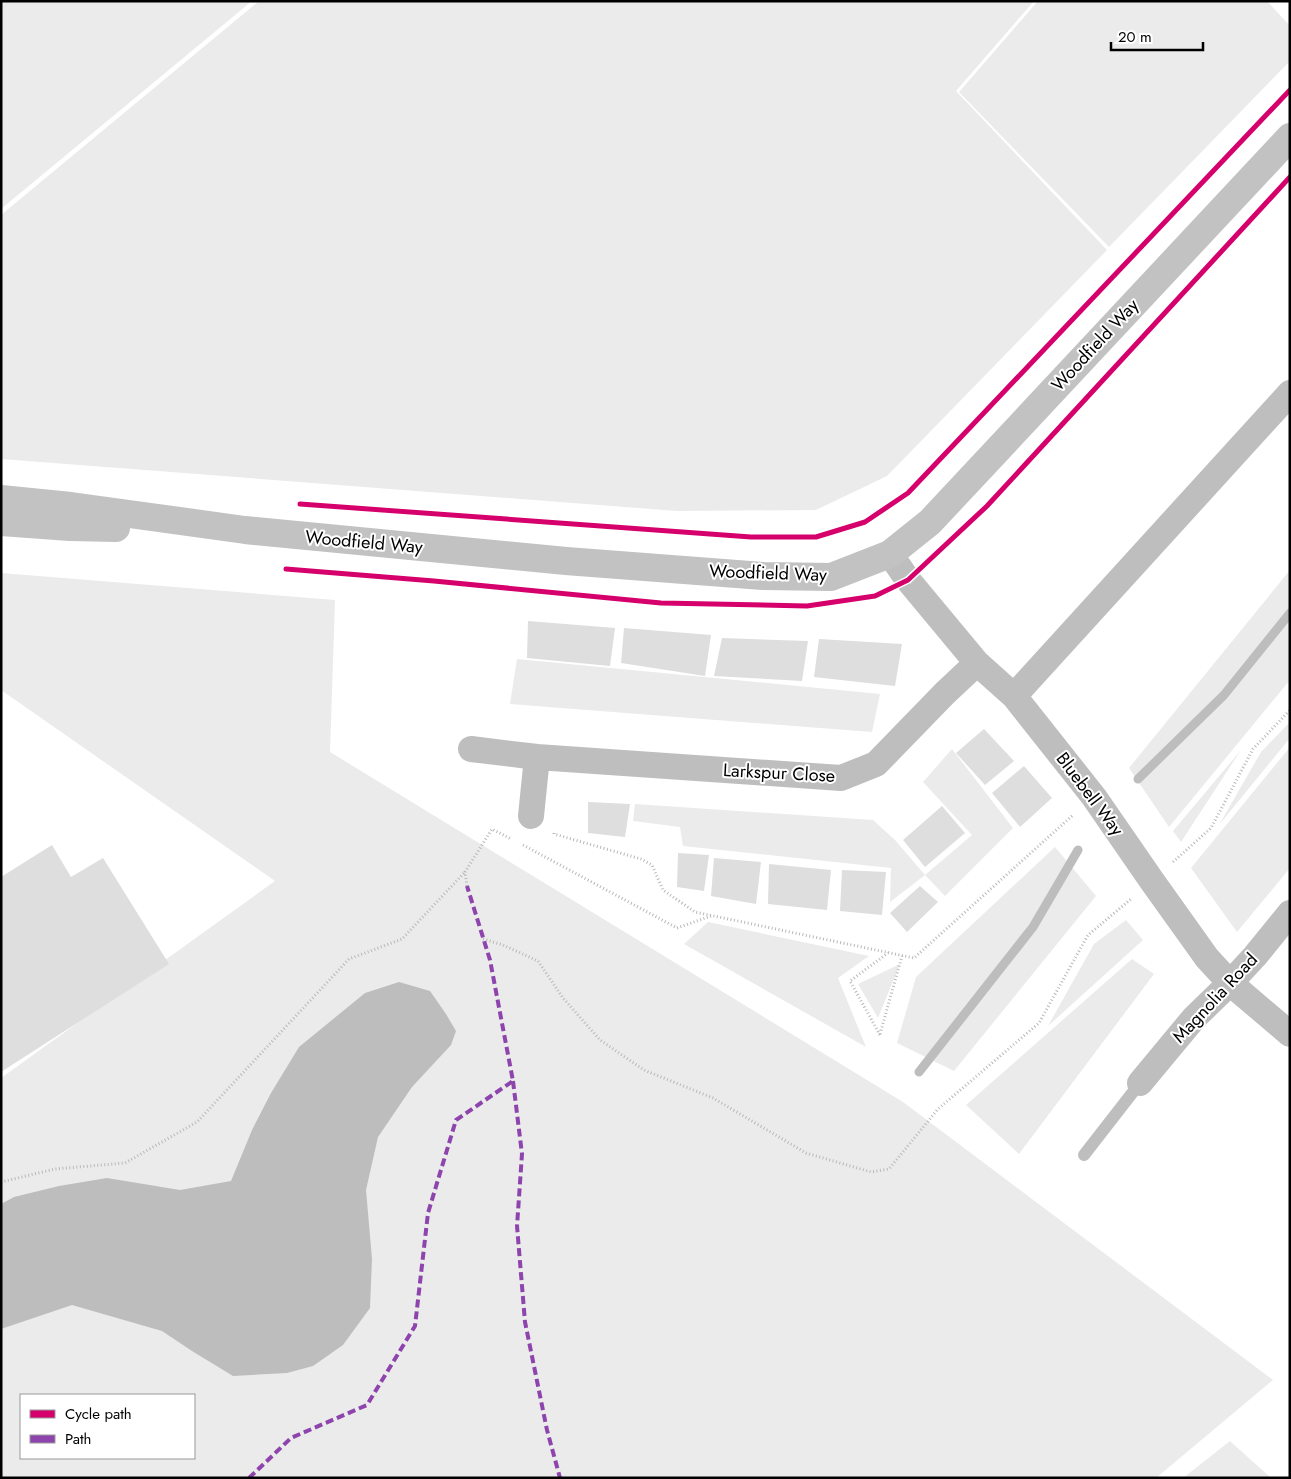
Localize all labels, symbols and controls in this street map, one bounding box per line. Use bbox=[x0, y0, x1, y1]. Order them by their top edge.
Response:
scale bar bbox=[1111, 20, 1204, 52]
text: 20 m bbox=[1118, 26, 1152, 48]
street label: Woodfield Way bbox=[1045, 293, 1145, 397]
street label: Woodfield Way bbox=[304, 524, 424, 560]
street label: Woodfield Way bbox=[709, 558, 827, 588]
street label: Bluebell Way bbox=[1050, 747, 1130, 841]
street label: Larkspur Close bbox=[722, 757, 836, 789]
street label: Magnolia Road bbox=[1166, 947, 1264, 1049]
legend bbox=[20, 1394, 195, 1459]
text: Cycle path bbox=[65, 1403, 132, 1425]
text: Path bbox=[65, 1428, 91, 1450]

